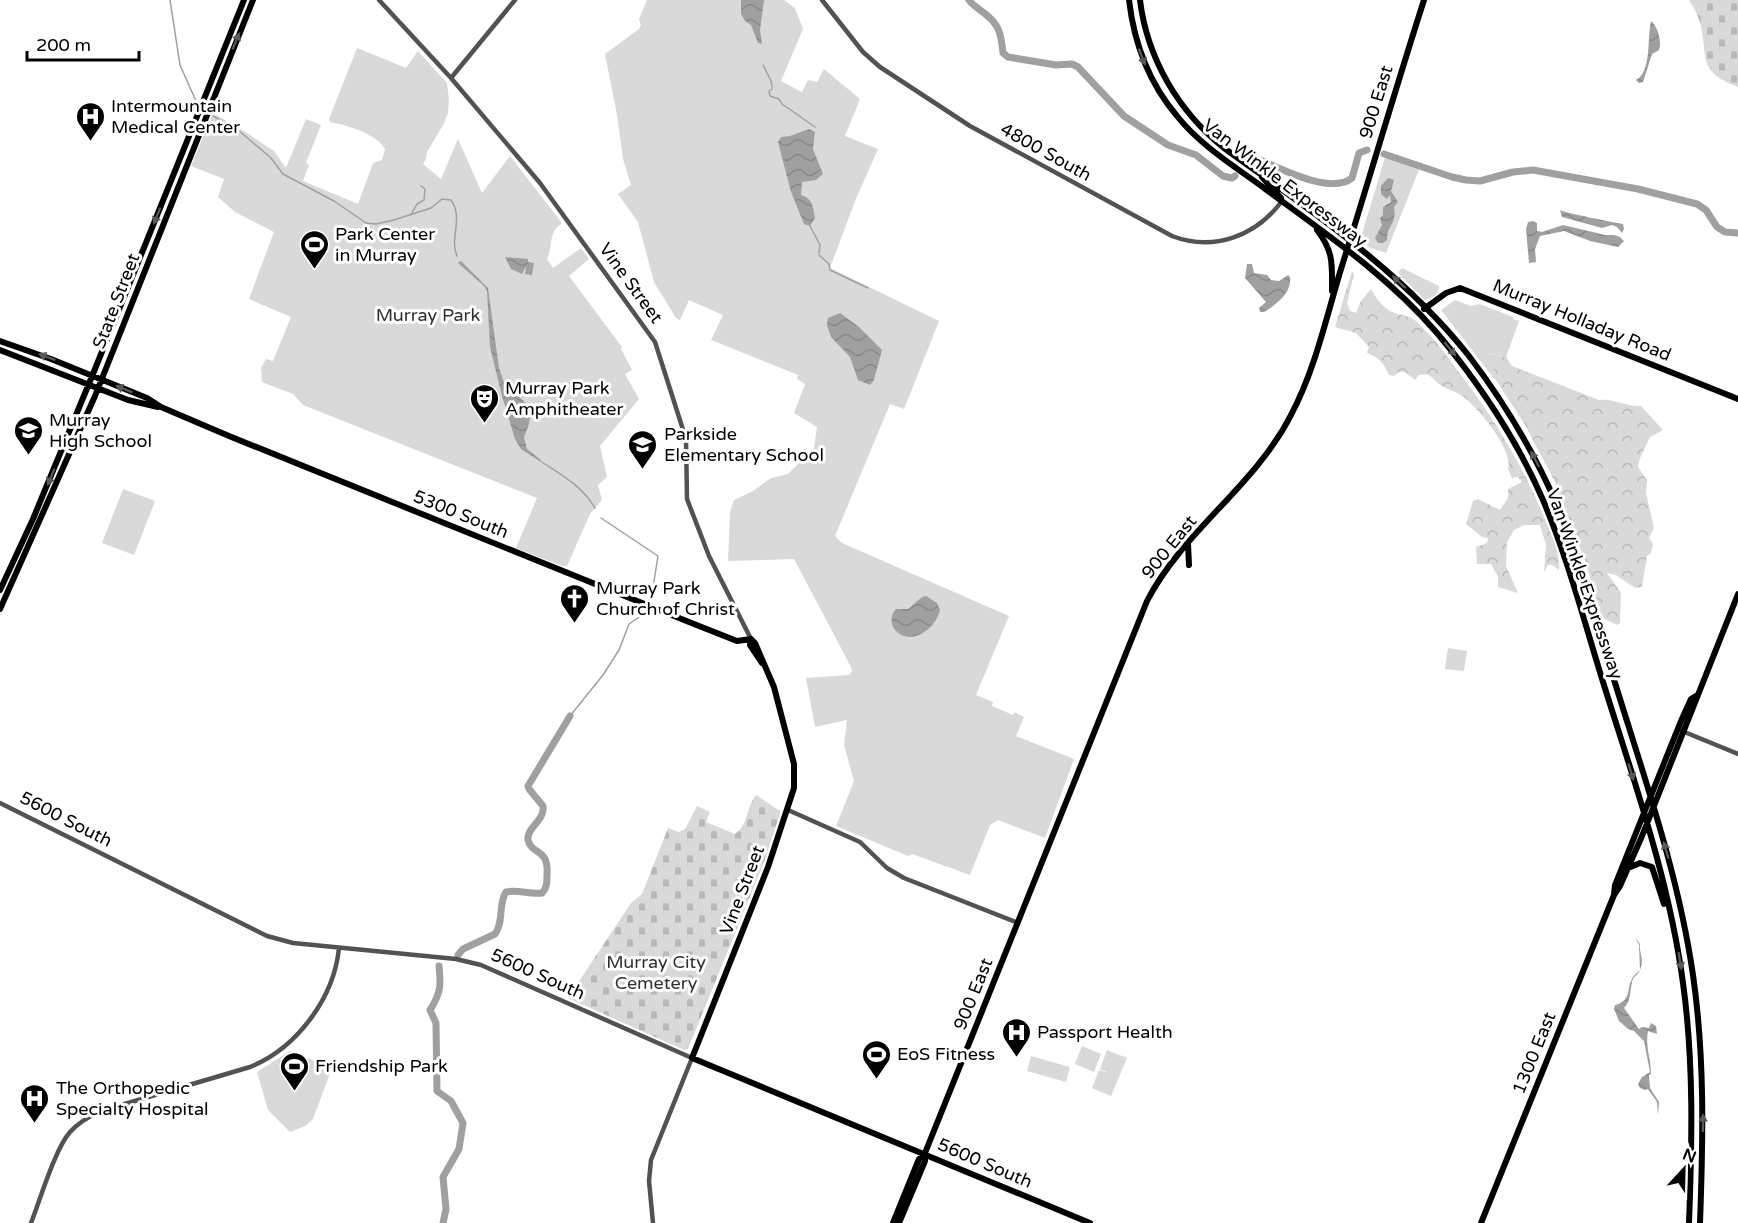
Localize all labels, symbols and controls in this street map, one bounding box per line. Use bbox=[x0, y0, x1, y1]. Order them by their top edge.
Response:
scale bar bbox=[27, 24, 140, 62]
one-way arrow bbox=[232, 32, 241, 50]
text: 200 m bbox=[36, 34, 91, 56]
one-way arrow bbox=[1138, 48, 1148, 66]
street label: 900 East bbox=[1354, 63, 1398, 141]
place label: Intermountain Medical Center bbox=[111, 95, 240, 138]
hospital icon: Intermountain Medical Center bbox=[74, 100, 106, 142]
street label: Van Winkle Expressway bbox=[1198, 114, 1372, 252]
street label: 4800 South bbox=[997, 118, 1095, 186]
one-way arrow bbox=[152, 208, 162, 226]
place label: Park Center in Murray bbox=[335, 223, 435, 266]
sports icon: Park Center in Murray bbox=[298, 228, 330, 270]
street label: Vine Street bbox=[594, 238, 668, 328]
street label: State Street bbox=[88, 250, 144, 352]
street label: Murray Holladay Road bbox=[1490, 274, 1674, 366]
one-way arrow bbox=[1393, 275, 1407, 289]
park label: Murray Park bbox=[376, 304, 481, 326]
one-way arrow bbox=[1443, 341, 1456, 357]
one-way arrow bbox=[38, 352, 56, 361]
place label: Murray Park Amphitheater bbox=[505, 377, 624, 420]
theatre icon: Murray Park Amphitheater bbox=[468, 382, 500, 424]
one-way arrow bbox=[115, 384, 133, 394]
place label: Murray High School bbox=[49, 409, 152, 452]
school or university icon: Murray High School bbox=[12, 414, 44, 456]
place label: Parkside Elementary School bbox=[664, 423, 824, 466]
school or university icon: Parkside Elementary School bbox=[627, 428, 659, 470]
one-way arrow bbox=[1530, 450, 1540, 467]
one-way arrow bbox=[45, 468, 55, 486]
street label: 5300 South bbox=[410, 485, 512, 543]
street label: Van Winkle Expressway bbox=[1542, 486, 1628, 683]
street label: 900 East bbox=[1137, 511, 1201, 583]
place label: Murray Park Church of Christ bbox=[596, 577, 735, 620]
church icon: Murray Park Church of Christ bbox=[559, 582, 591, 624]
one-way arrow bbox=[1627, 763, 1636, 781]
street label: 5600 South bbox=[16, 786, 116, 852]
one-way arrow bbox=[1660, 841, 1670, 859]
street label: Vine Street bbox=[715, 842, 769, 938]
street label: 5600 South bbox=[488, 943, 588, 1005]
park label: Murray City Cemetery bbox=[606, 951, 706, 994]
one-way arrow bbox=[1675, 952, 1684, 971]
street label: 900 East bbox=[949, 955, 997, 1033]
street label: 1300 East bbox=[1508, 1009, 1561, 1097]
hospital icon: Passport Health bbox=[1000, 1016, 1032, 1058]
place label: Passport Health bbox=[1037, 1021, 1173, 1043]
sports icon: EoS Fitness bbox=[860, 1038, 892, 1080]
place label: EoS Fitness bbox=[897, 1043, 995, 1065]
sports icon: Friendship Park bbox=[278, 1050, 310, 1092]
place label: Friendship Park bbox=[315, 1055, 448, 1077]
place label: The Orthopedic Specialty Hospital bbox=[56, 1077, 209, 1120]
hospital icon: The Orthopedic Specialty Hospital bbox=[19, 1082, 51, 1124]
one-way arrow bbox=[1698, 1113, 1708, 1132]
street label: 5600 South bbox=[934, 1133, 1036, 1193]
north arrow bbox=[1654, 1139, 1714, 1199]
text: N bbox=[1680, 1144, 1699, 1168]

